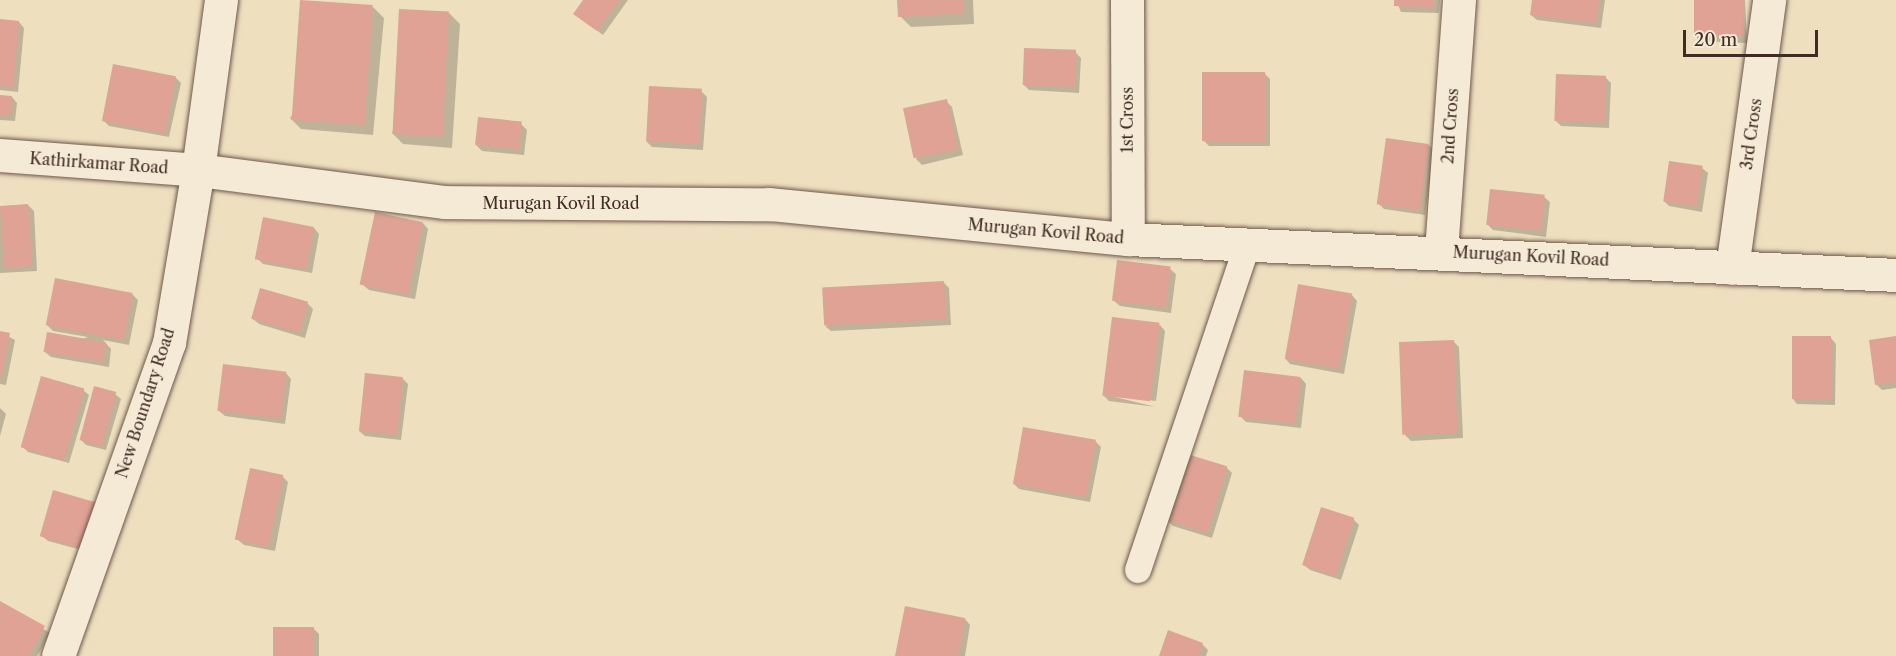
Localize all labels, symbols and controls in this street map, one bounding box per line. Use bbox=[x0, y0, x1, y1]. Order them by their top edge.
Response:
scale bar bbox=[1686, 18, 1821, 56]
text: 20 m bbox=[1694, 29, 1737, 51]
street label: 1st Cross bbox=[1117, 87, 1137, 153]
street label: 2nd Cross bbox=[1438, 88, 1462, 164]
street label: 3rd Cross bbox=[1736, 97, 1766, 171]
street label: Kathirkamar Road bbox=[29, 149, 169, 177]
street label: Murugan Kovil Road bbox=[483, 193, 639, 213]
street label: Murugan Kovil Road bbox=[967, 215, 1125, 247]
street label: Murugan Kovil Road bbox=[1452, 242, 1610, 270]
street label: New Boundary Road bbox=[112, 325, 178, 481]

